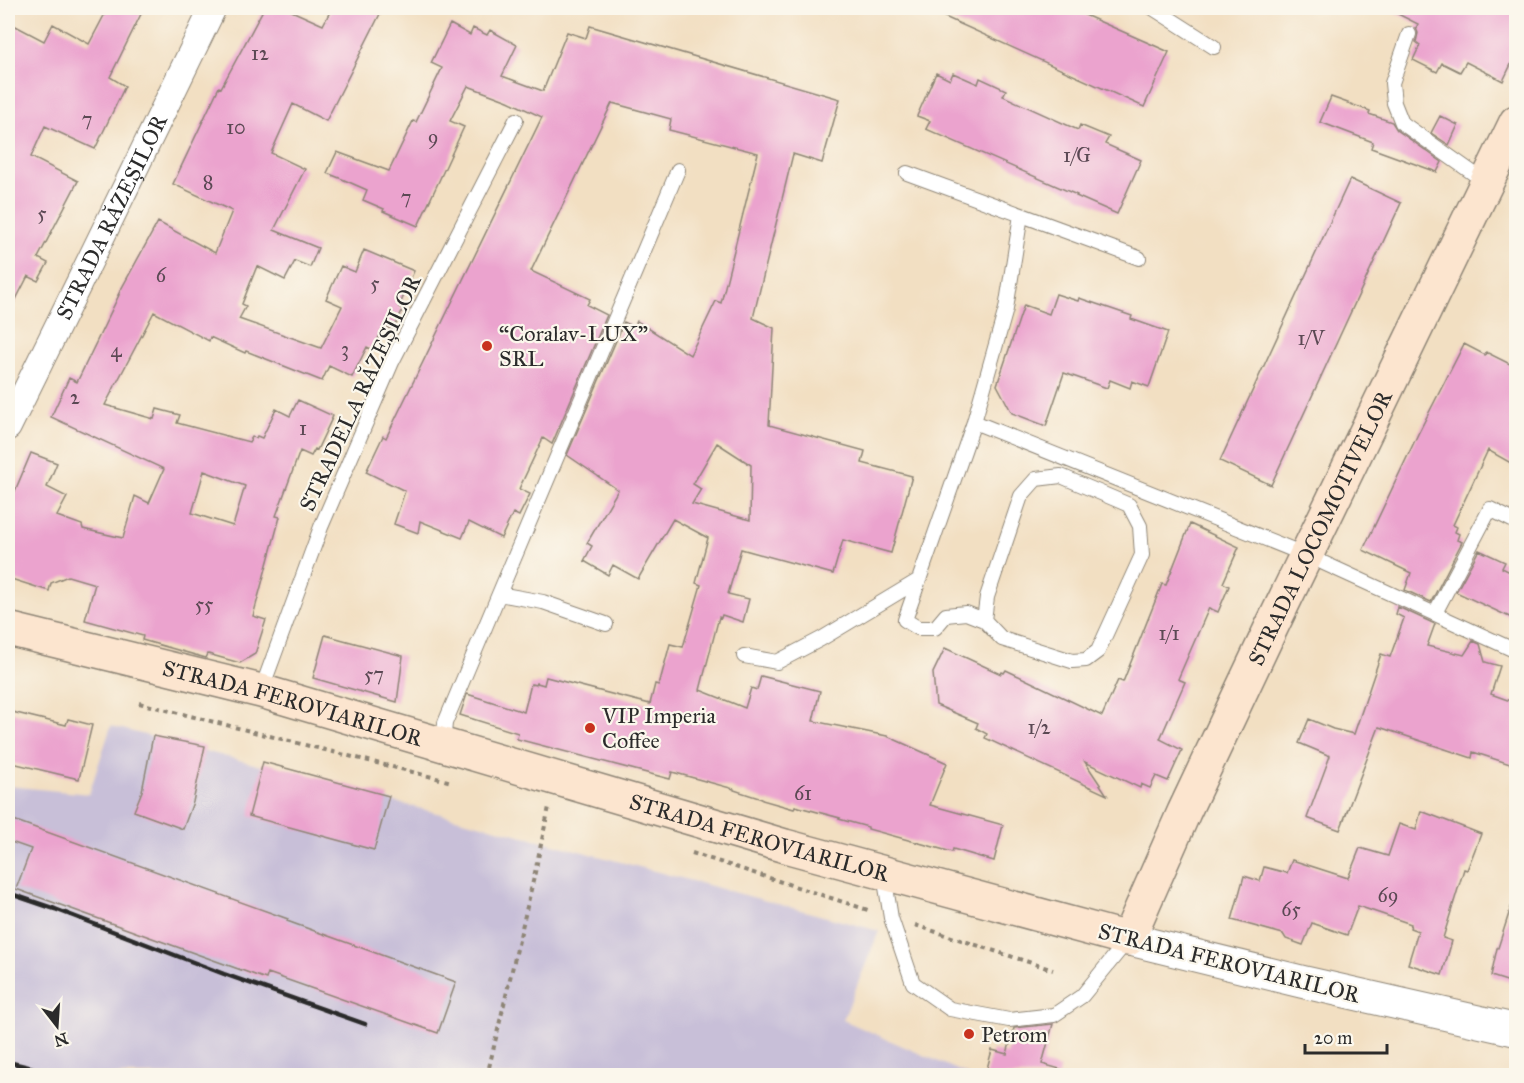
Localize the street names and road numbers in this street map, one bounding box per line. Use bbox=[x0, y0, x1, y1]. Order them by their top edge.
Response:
street label: STRADA RĂZEȘILOR bbox=[50, 110, 173, 324]
street label: STRADELA RĂZEȘILOR bbox=[293, 270, 427, 515]
street label: STRADA LOCOMOTIVELOR bbox=[1242, 385, 1398, 670]
street label: STRADA FEROVIARILOR bbox=[160, 654, 426, 752]
street label: STRADA FEROVIARILOR bbox=[626, 787, 893, 887]
street label: STRADA FEROVIARILOR bbox=[1095, 917, 1363, 1009]

